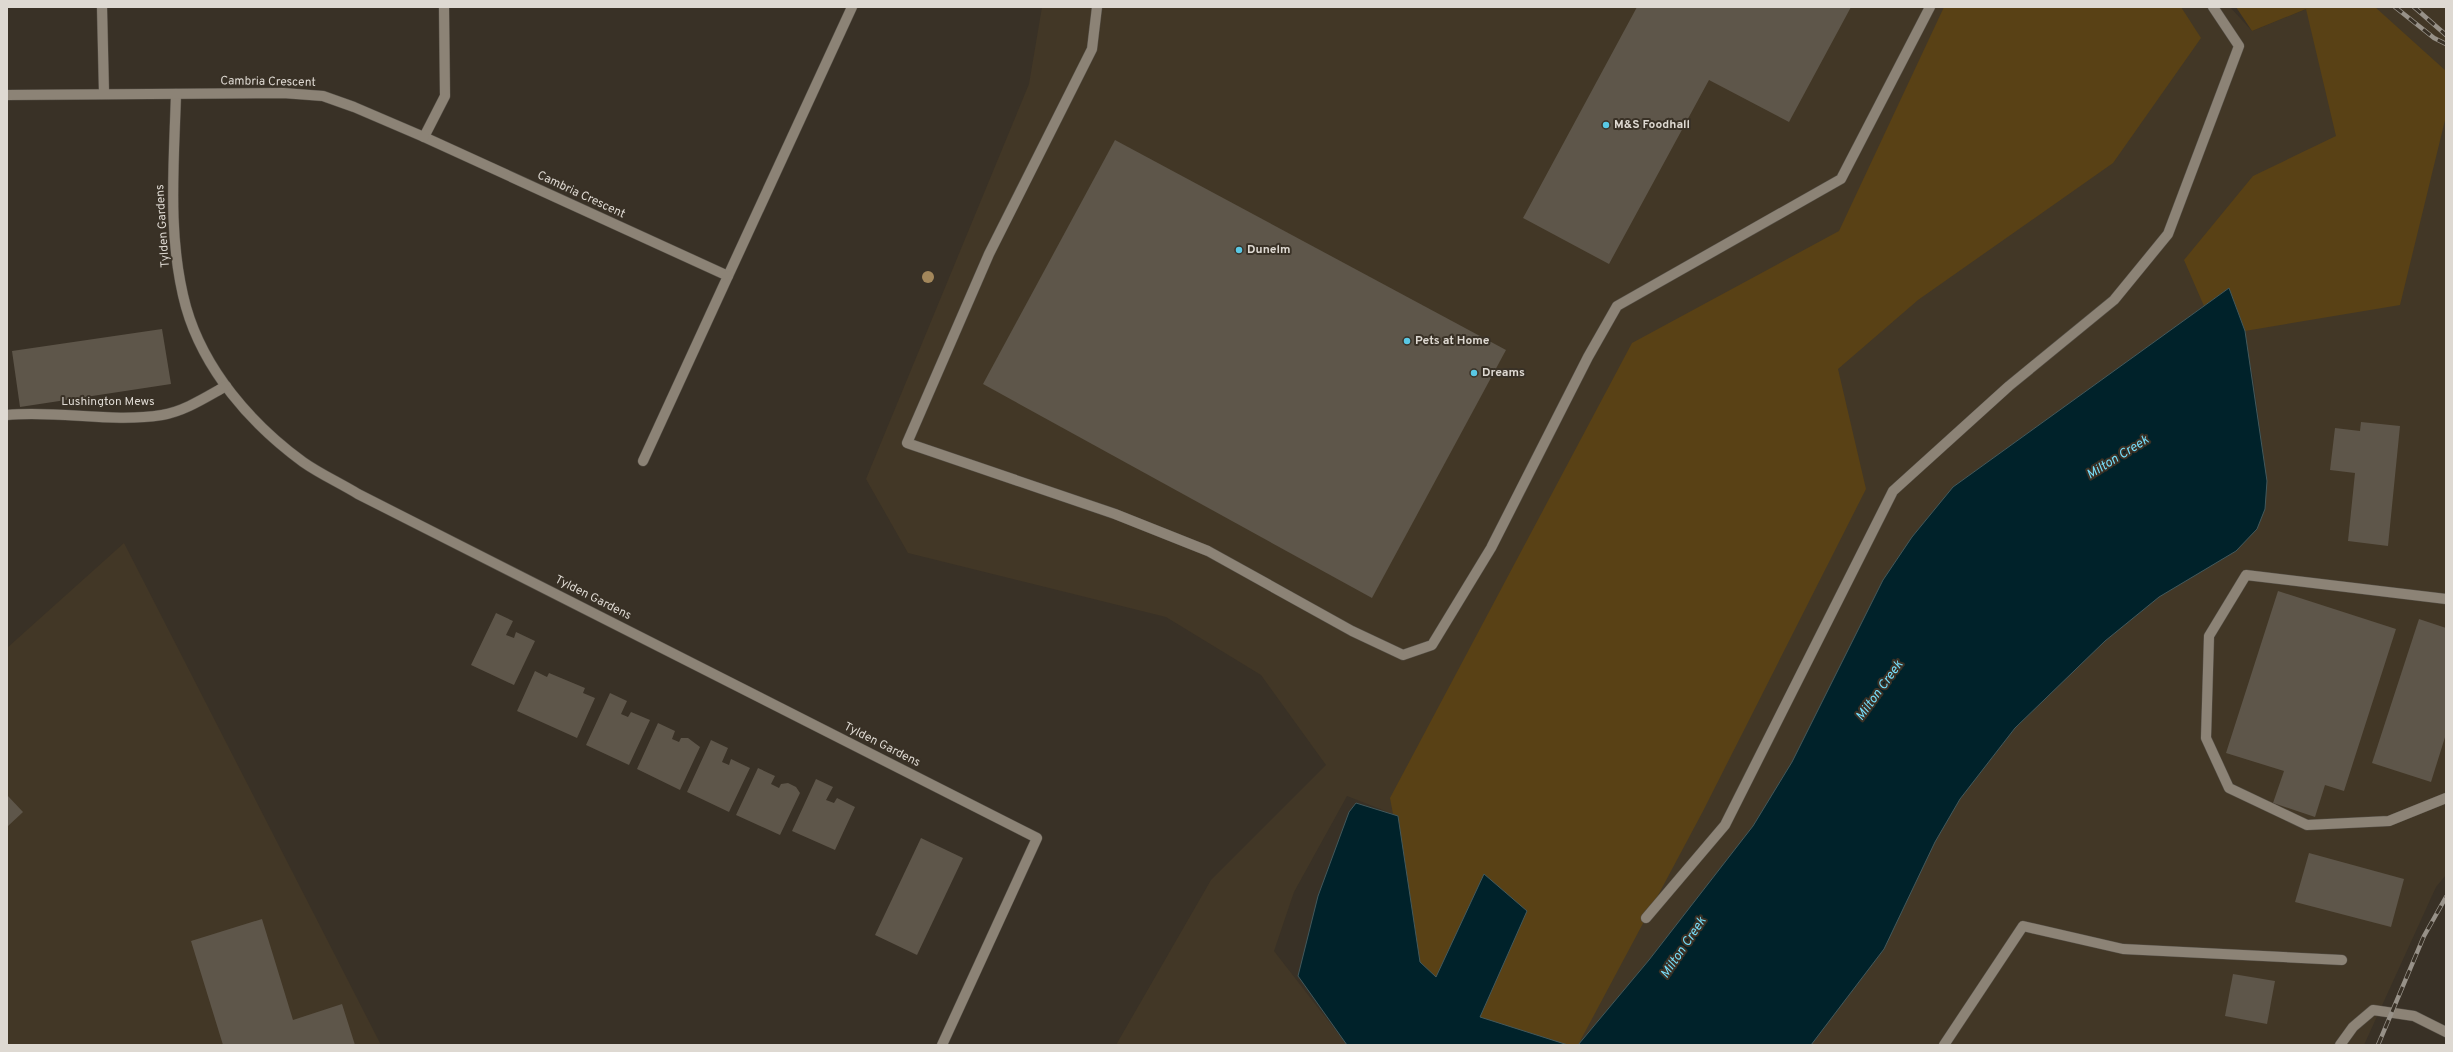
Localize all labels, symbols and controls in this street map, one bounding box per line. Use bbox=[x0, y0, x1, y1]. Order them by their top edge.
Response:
street label: Cambria Crescent bbox=[220, 73, 316, 91]
place label: M&S Foodhall bbox=[1614, 117, 1690, 133]
marker: M&S Foodhall bbox=[1601, 120, 1611, 130]
street label: Cambria Crescent bbox=[534, 168, 628, 222]
street label: Tylden Gardens bbox=[152, 184, 174, 268]
place label: Dunelm bbox=[1247, 242, 1291, 258]
marker: Dunelm bbox=[1234, 245, 1244, 255]
place label: Pets at Home bbox=[1415, 333, 1490, 349]
marker: Pets at Home bbox=[1402, 336, 1412, 346]
place label: Dreams bbox=[1482, 365, 1525, 381]
marker: Dreams bbox=[1469, 368, 1479, 378]
street label: Lushington Mews bbox=[61, 394, 155, 410]
water label: Milton Creek bbox=[2084, 432, 2153, 483]
street label: Tylden Gardens bbox=[552, 572, 634, 624]
water label: Milton Creek bbox=[1853, 657, 1907, 724]
street label: Tylden Gardens bbox=[841, 719, 923, 771]
water label: Milton Creek bbox=[1658, 914, 1711, 982]

